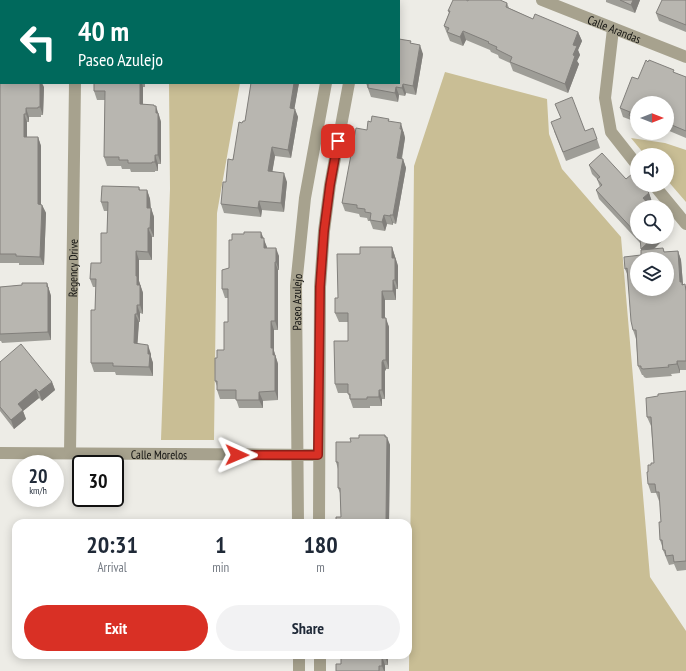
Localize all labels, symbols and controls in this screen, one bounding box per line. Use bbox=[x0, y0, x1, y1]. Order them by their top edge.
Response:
street label: Calle Arandas bbox=[586, 11, 643, 46]
text: 40 m bbox=[78, 12, 129, 49]
icon: left bbox=[12, 16, 64, 68]
text: Paseo Azulejo bbox=[78, 48, 163, 71]
north arrow bbox=[630, 96, 674, 140]
map controls bbox=[630, 96, 674, 296]
pin bbox=[321, 124, 355, 158]
icon: arrive bbox=[327, 130, 349, 152]
button: sound bbox=[630, 148, 674, 192]
button: search bbox=[630, 200, 674, 244]
street label: Regency Drive bbox=[65, 239, 80, 297]
button: layers bbox=[630, 252, 674, 296]
street label: Paseo Azulejo bbox=[289, 273, 305, 330]
position arrow bbox=[216, 434, 258, 476]
street label: Calle Morelos bbox=[131, 446, 187, 462]
speed limit sign: 30 bbox=[72, 455, 124, 507]
text: 20 bbox=[28, 463, 48, 489]
text: km/h bbox=[29, 484, 47, 497]
text: 20:31 bbox=[86, 529, 138, 560]
text: 1 bbox=[215, 529, 226, 560]
text: 180 bbox=[303, 529, 338, 560]
text: Arrival bbox=[97, 559, 127, 576]
text: min bbox=[212, 559, 229, 576]
text: m bbox=[316, 559, 325, 576]
button: Exit bbox=[24, 605, 208, 651]
button: Share bbox=[216, 605, 400, 651]

